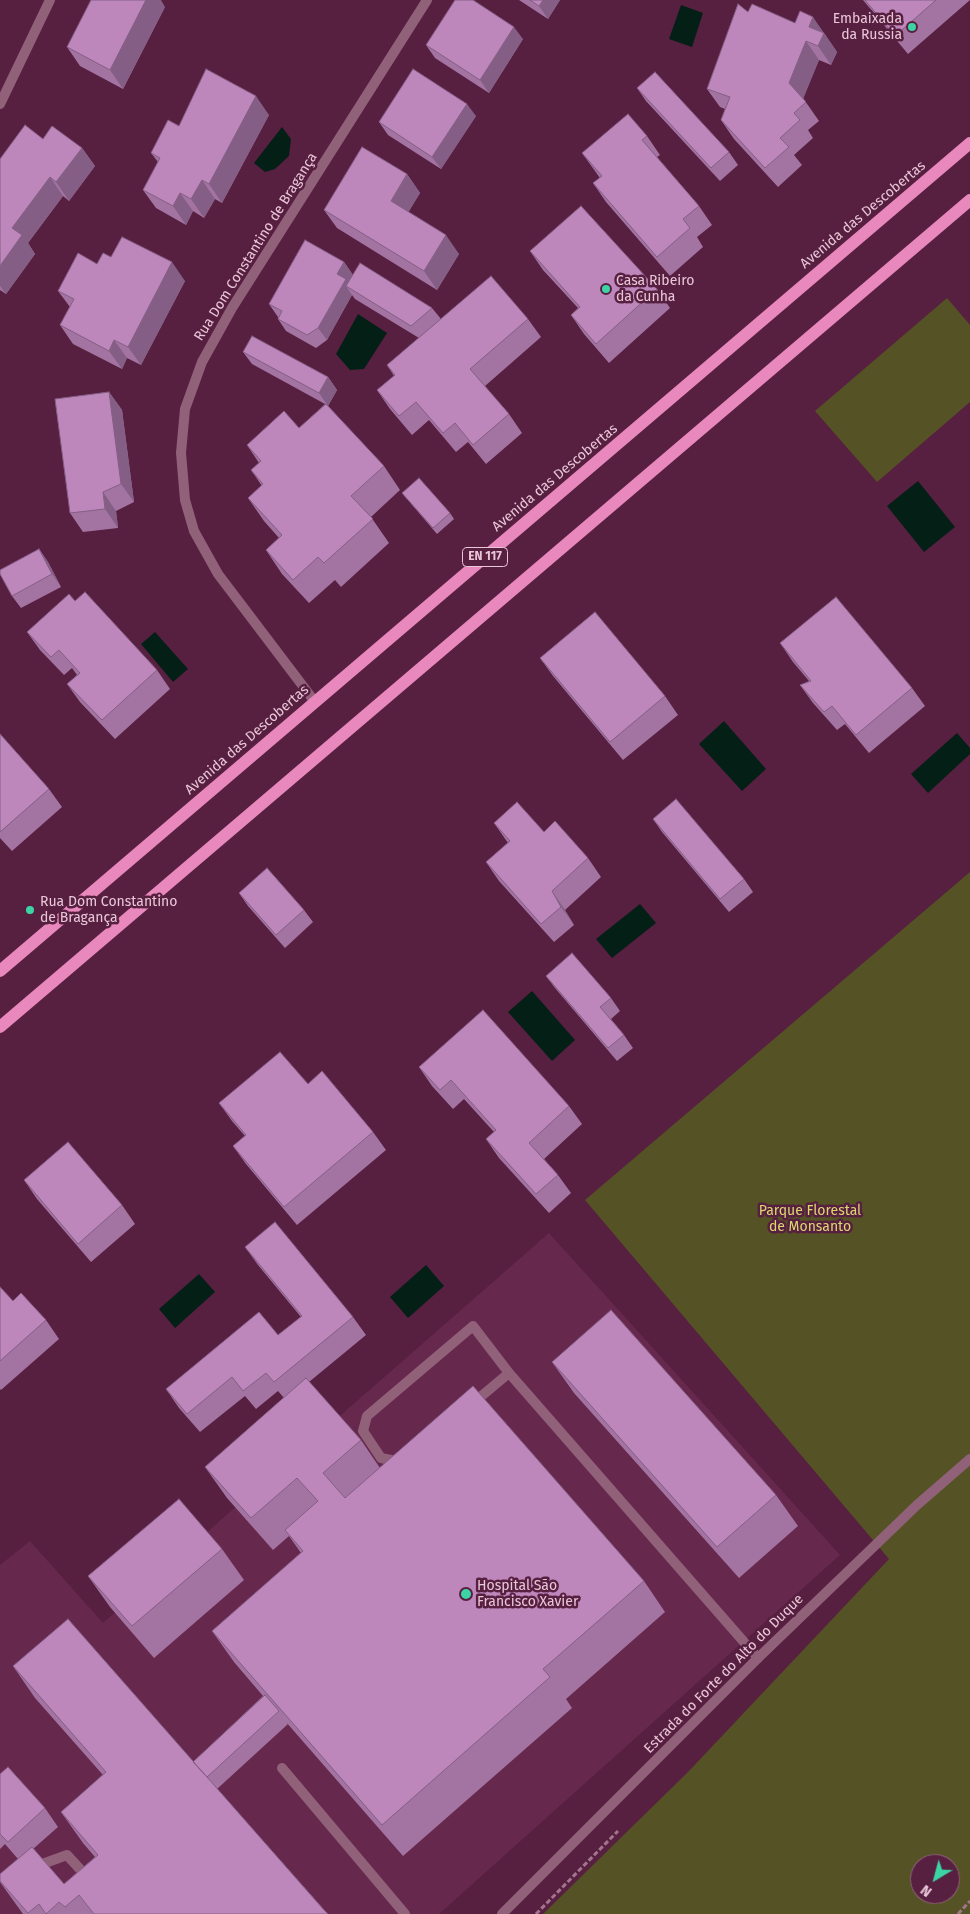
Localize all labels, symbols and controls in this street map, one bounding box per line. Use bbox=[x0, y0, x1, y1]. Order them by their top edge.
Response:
place label: Embaixada da Russia bbox=[833, 11, 902, 44]
marker: Embaixada da Russia bbox=[906, 21, 918, 33]
street label: Rua Dom Constantino de Bragança bbox=[191, 150, 321, 344]
street label: Avenida das Descobertas bbox=[797, 158, 929, 272]
place label: Casa Ribeiro da Cunha bbox=[616, 273, 694, 306]
marker: Casa Ribeiro da Cunha bbox=[600, 283, 612, 295]
street label: Avenida das Descobertas bbox=[489, 421, 621, 535]
road number: EN 117 bbox=[462, 548, 508, 566]
street label: Avenida das Descobertas bbox=[182, 682, 312, 798]
place label: Rua Dom Constantino de Bragança bbox=[40, 894, 177, 926]
marker: Rua Dom Constantino de Bragança bbox=[24, 904, 36, 916]
park label: Parque Florestal de Monsanto bbox=[759, 1203, 861, 1236]
place label: Hospital São Francisco Xavier bbox=[477, 1578, 578, 1610]
marker: Hospital São Francisco Xavier bbox=[459, 1587, 473, 1601]
street label: Estrada do Forte do Alto do Duque bbox=[641, 1591, 807, 1757]
north arrow bbox=[910, 1854, 960, 1904]
text: N bbox=[917, 1881, 935, 1900]

